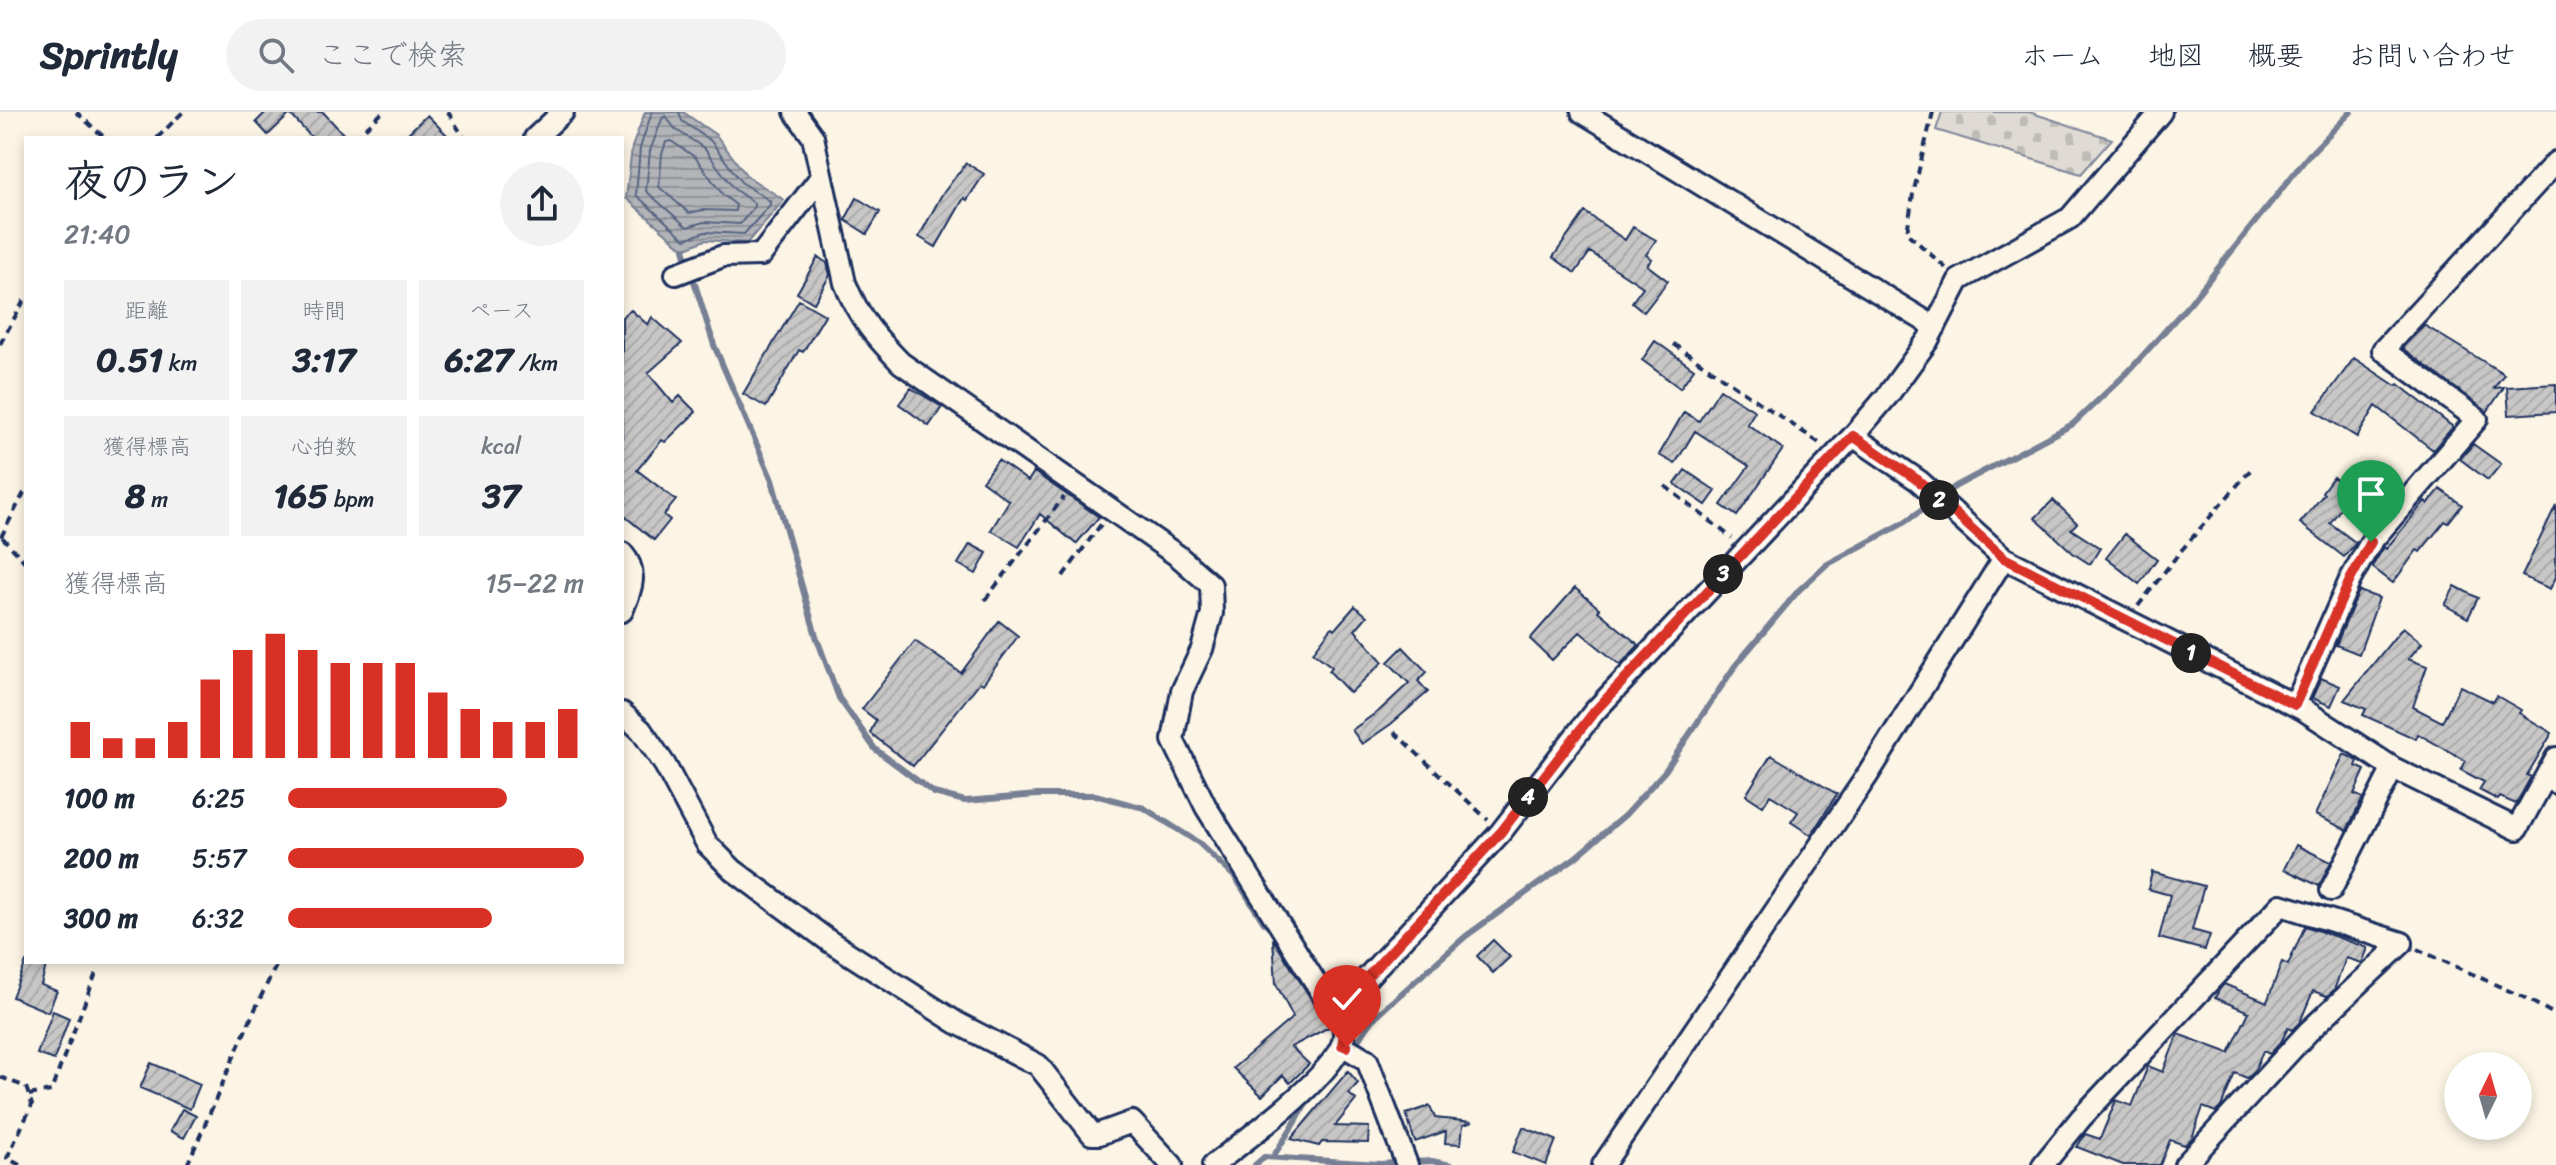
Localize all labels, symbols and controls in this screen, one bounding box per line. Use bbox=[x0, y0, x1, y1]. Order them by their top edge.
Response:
search box bbox=[226, 19, 786, 91]
text: Sprintly bbox=[40, 22, 178, 89]
text: ここで検索 bbox=[318, 28, 468, 82]
text: ホーム bbox=[2021, 31, 2104, 80]
text: 地図 bbox=[2148, 31, 2204, 80]
text: 概要 bbox=[2248, 31, 2304, 80]
text: お問い合わせ bbox=[2348, 31, 2516, 80]
icon: search bbox=[254, 33, 298, 77]
text: 夜のラン bbox=[64, 142, 240, 220]
button: share bbox=[500, 162, 584, 246]
text: 21:40 bbox=[64, 211, 131, 257]
text: 距離 bbox=[125, 291, 169, 330]
text: 時間 bbox=[302, 291, 346, 330]
text: ペース bbox=[469, 291, 534, 330]
text: 0.51 bbox=[96, 330, 163, 390]
text: 3:17 bbox=[293, 330, 355, 390]
text: 6:27 bbox=[444, 330, 513, 390]
text: km bbox=[163, 344, 197, 383]
text: /km bbox=[513, 344, 558, 383]
text: 獲得標高 bbox=[103, 427, 191, 466]
text: 心拍数 bbox=[291, 427, 357, 466]
text: kcal bbox=[481, 427, 521, 466]
pin bbox=[2337, 460, 2405, 542]
text: 8 bbox=[125, 466, 146, 526]
text: 165 bbox=[274, 466, 328, 526]
text: 37 bbox=[482, 466, 520, 526]
icon: arrive bbox=[2349, 472, 2393, 516]
text: m bbox=[146, 480, 168, 519]
text: bpm bbox=[328, 480, 374, 519]
pin: 2 bbox=[1919, 480, 1959, 520]
text: 2 bbox=[1933, 480, 1945, 519]
pin: 3 bbox=[1703, 554, 1743, 594]
text: 3 bbox=[1717, 554, 1729, 593]
text: 獲得標高 bbox=[64, 560, 168, 606]
text: 15–22 m bbox=[485, 560, 584, 606]
pin: 1 bbox=[2171, 633, 2211, 673]
text: 1 bbox=[2186, 633, 2196, 672]
text: 100 m bbox=[64, 775, 135, 821]
text: 6:25 bbox=[192, 775, 246, 821]
pin: 4 bbox=[1508, 777, 1548, 817]
text: 4 bbox=[1521, 777, 1535, 816]
text: 200 m bbox=[64, 835, 139, 881]
text: 5:57 bbox=[192, 835, 246, 881]
text: 300 m bbox=[64, 895, 138, 941]
text: 6:32 bbox=[192, 895, 244, 941]
pin bbox=[1313, 965, 1381, 1047]
icon: check bbox=[1325, 977, 1369, 1021]
north arrow bbox=[2444, 1052, 2532, 1140]
map controls bbox=[2444, 1052, 2532, 1140]

